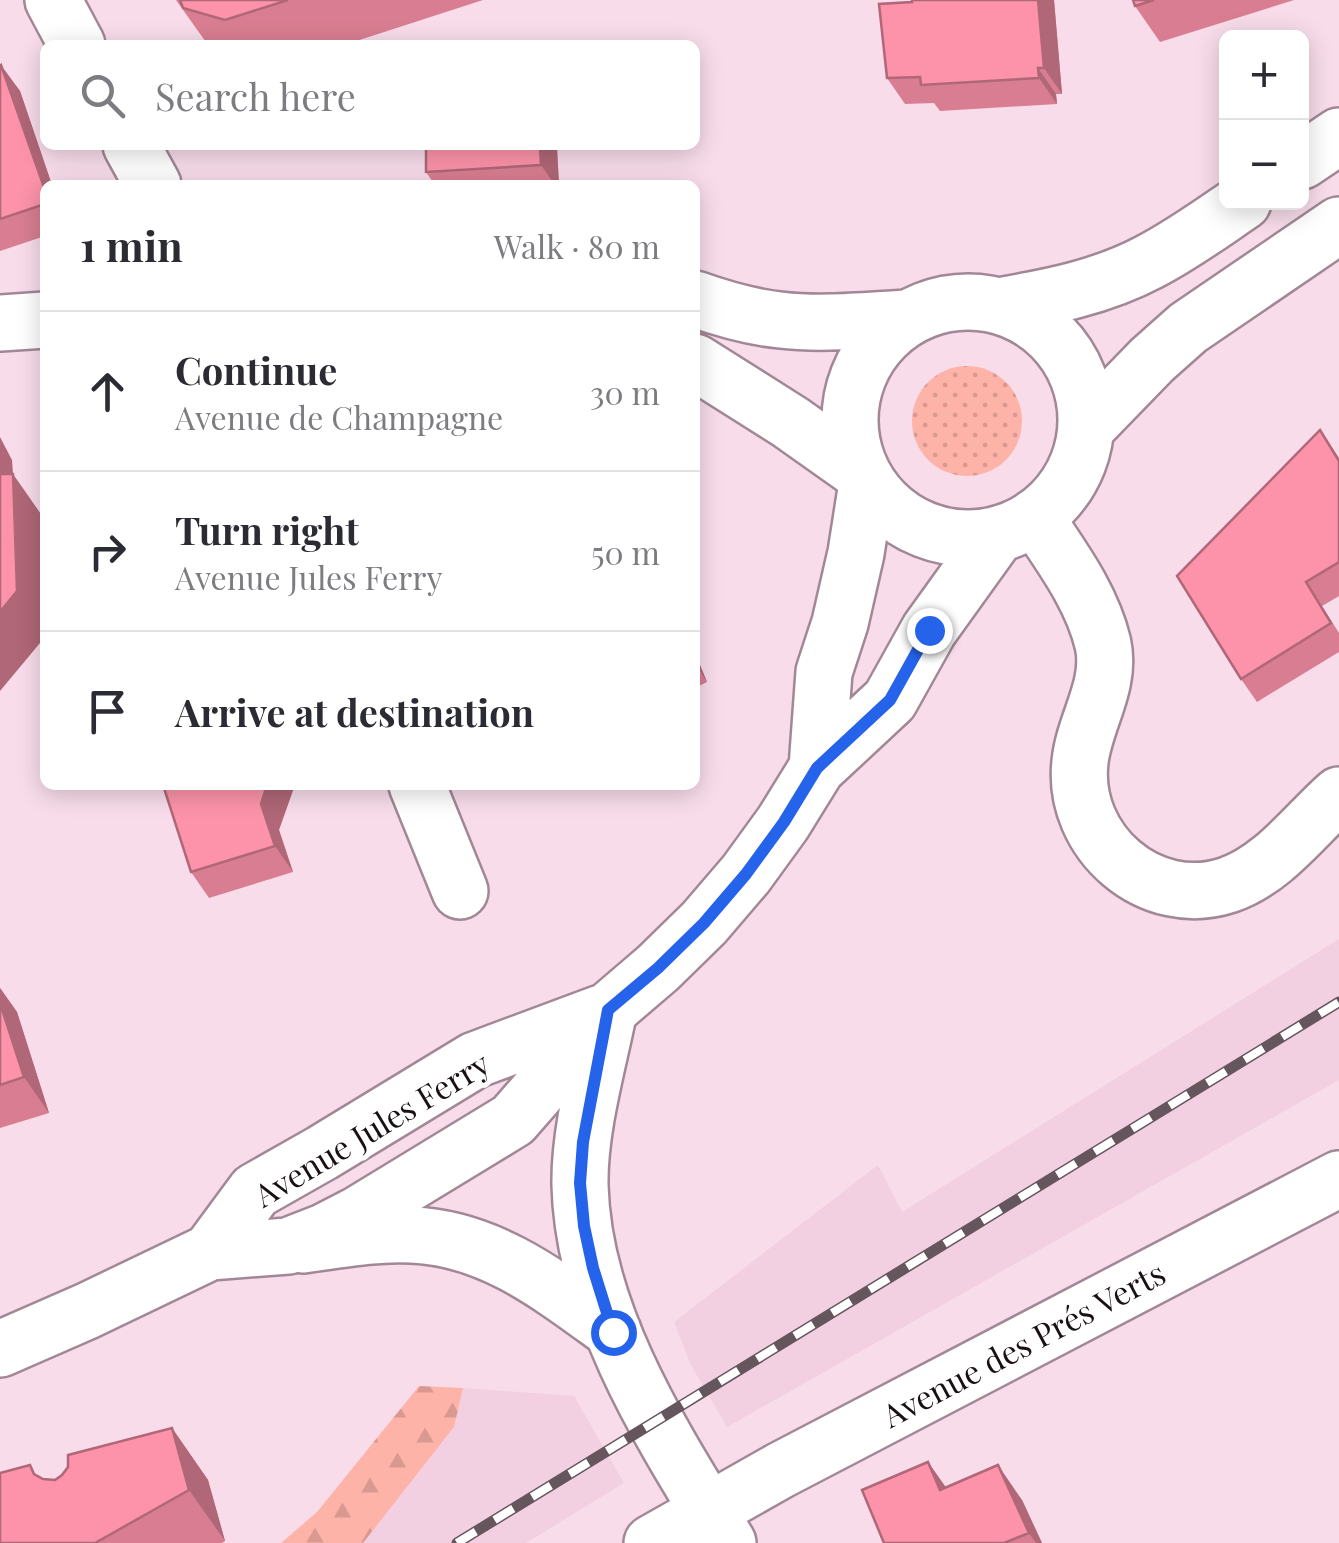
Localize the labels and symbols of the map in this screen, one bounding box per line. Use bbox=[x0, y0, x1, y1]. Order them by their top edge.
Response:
route end bbox=[907, 608, 953, 654]
street label: Avenue Jules Ferry bbox=[244, 1041, 497, 1216]
street label: Avenue des Prés Verts bbox=[873, 1250, 1172, 1436]
route start bbox=[591, 1310, 637, 1356]

